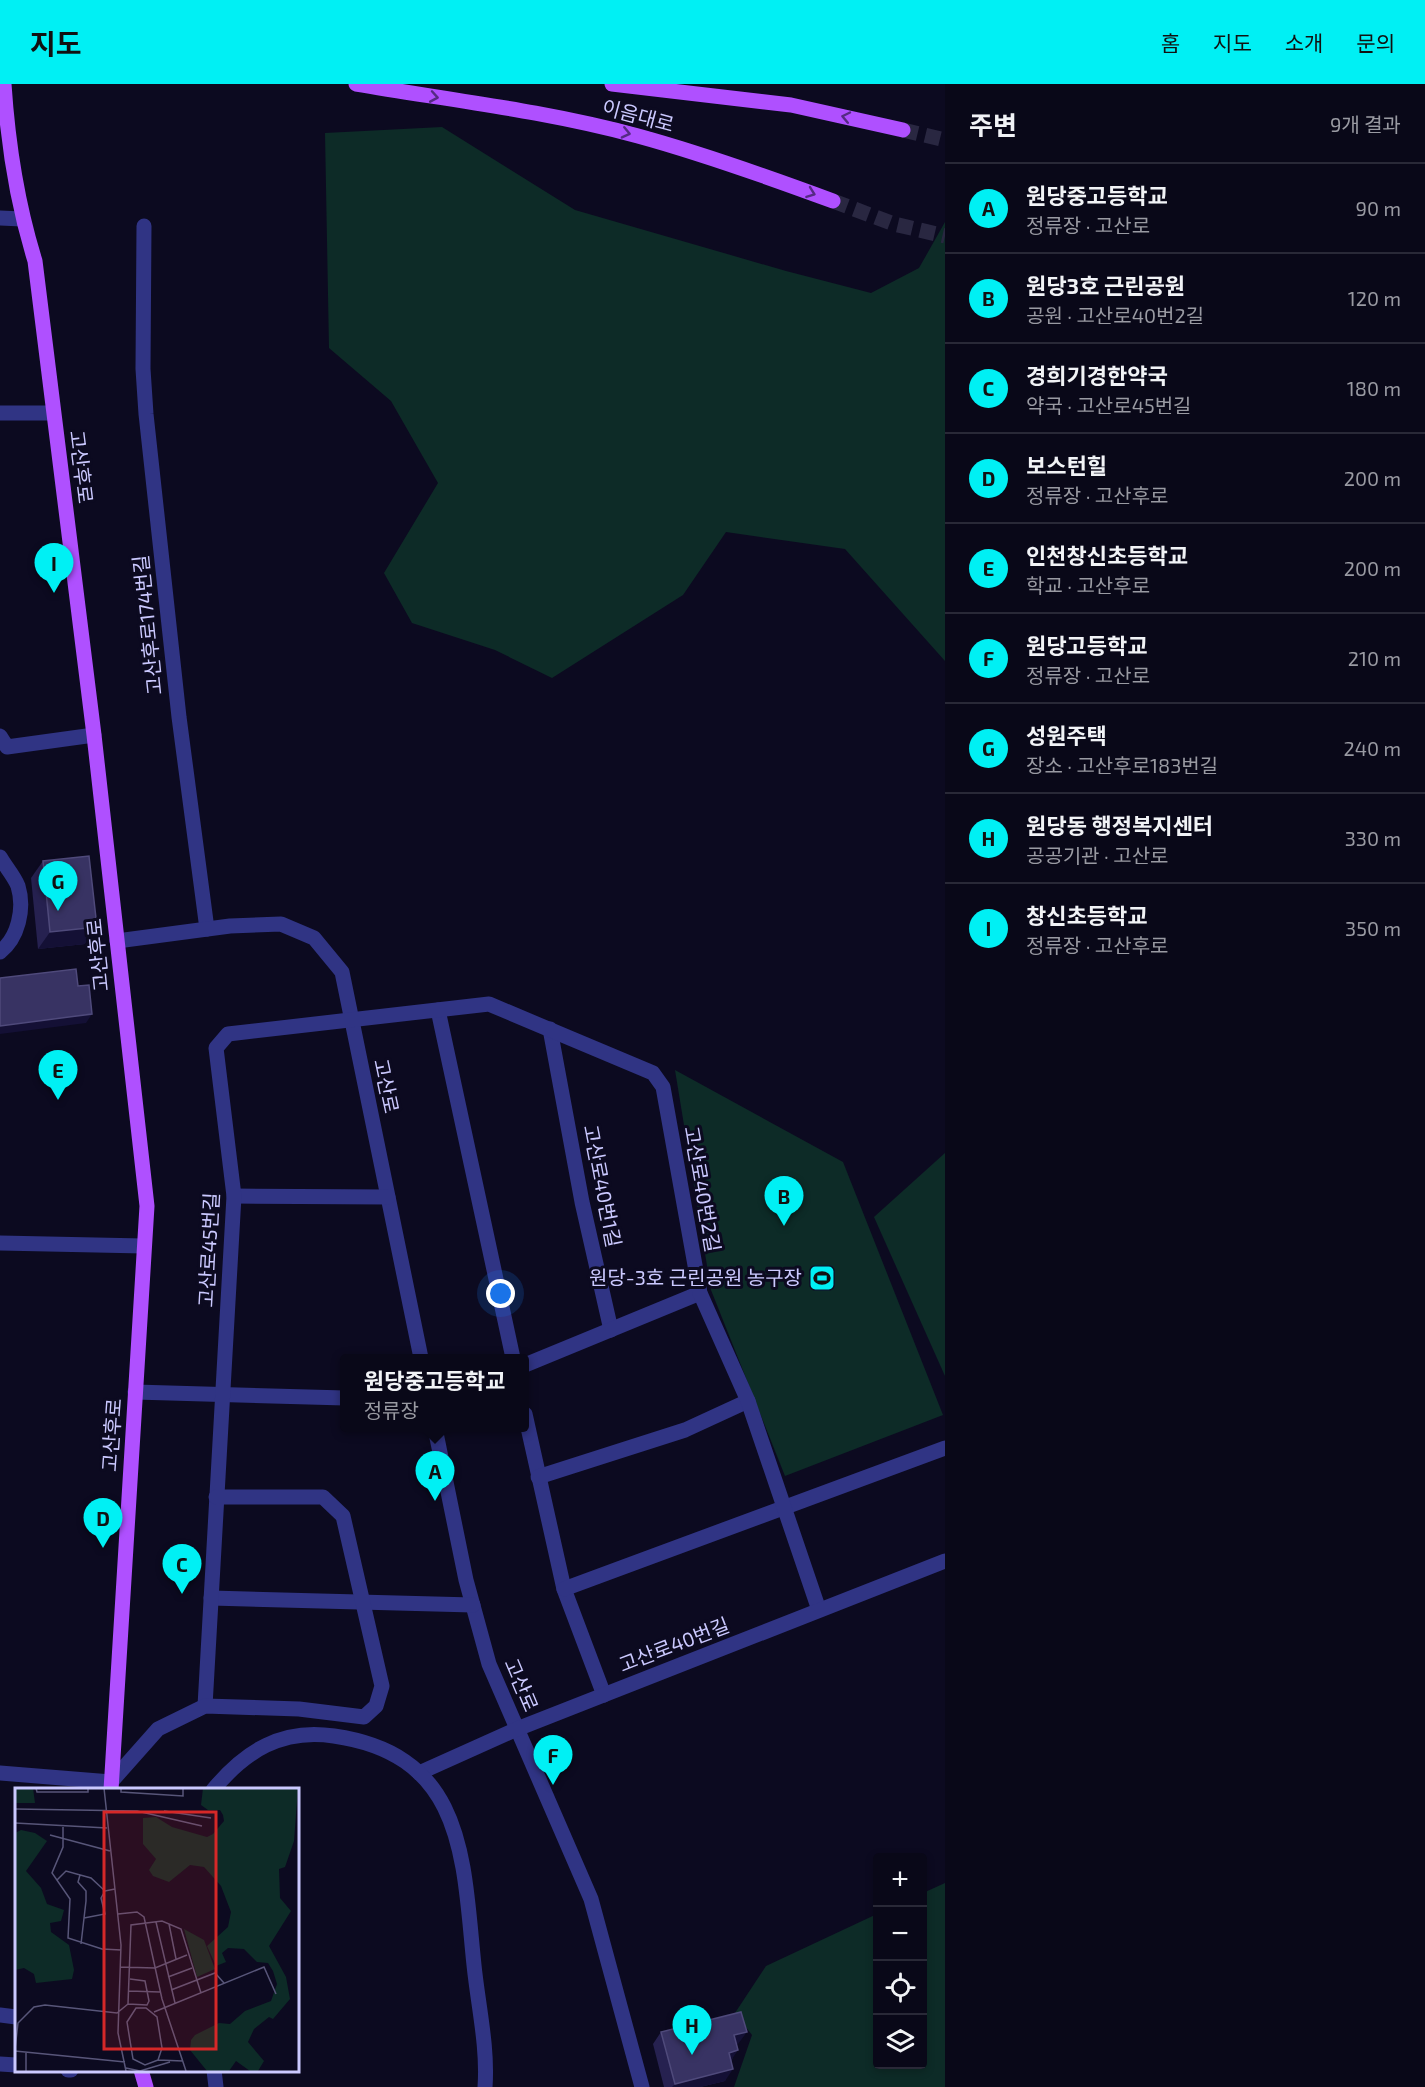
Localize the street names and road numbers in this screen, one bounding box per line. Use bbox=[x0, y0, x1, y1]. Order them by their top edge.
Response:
street label: 이음대로 bbox=[600, 94, 677, 136]
street label: 고산후로 bbox=[66, 429, 98, 505]
street label: 고산후로174번길 bbox=[128, 554, 166, 696]
street label: 고산후로 bbox=[81, 917, 113, 993]
street label: 고산로 bbox=[370, 1056, 404, 1115]
street label: 고산로40번1길 bbox=[579, 1122, 627, 1249]
street label: 고산로40번2길 bbox=[680, 1124, 726, 1254]
street label: 고산로45번길 bbox=[193, 1192, 223, 1308]
street label: 고산후로 bbox=[96, 1397, 126, 1472]
street label: 고산로40번길 bbox=[615, 1612, 732, 1676]
street label: 고산로 bbox=[500, 1655, 544, 1715]

